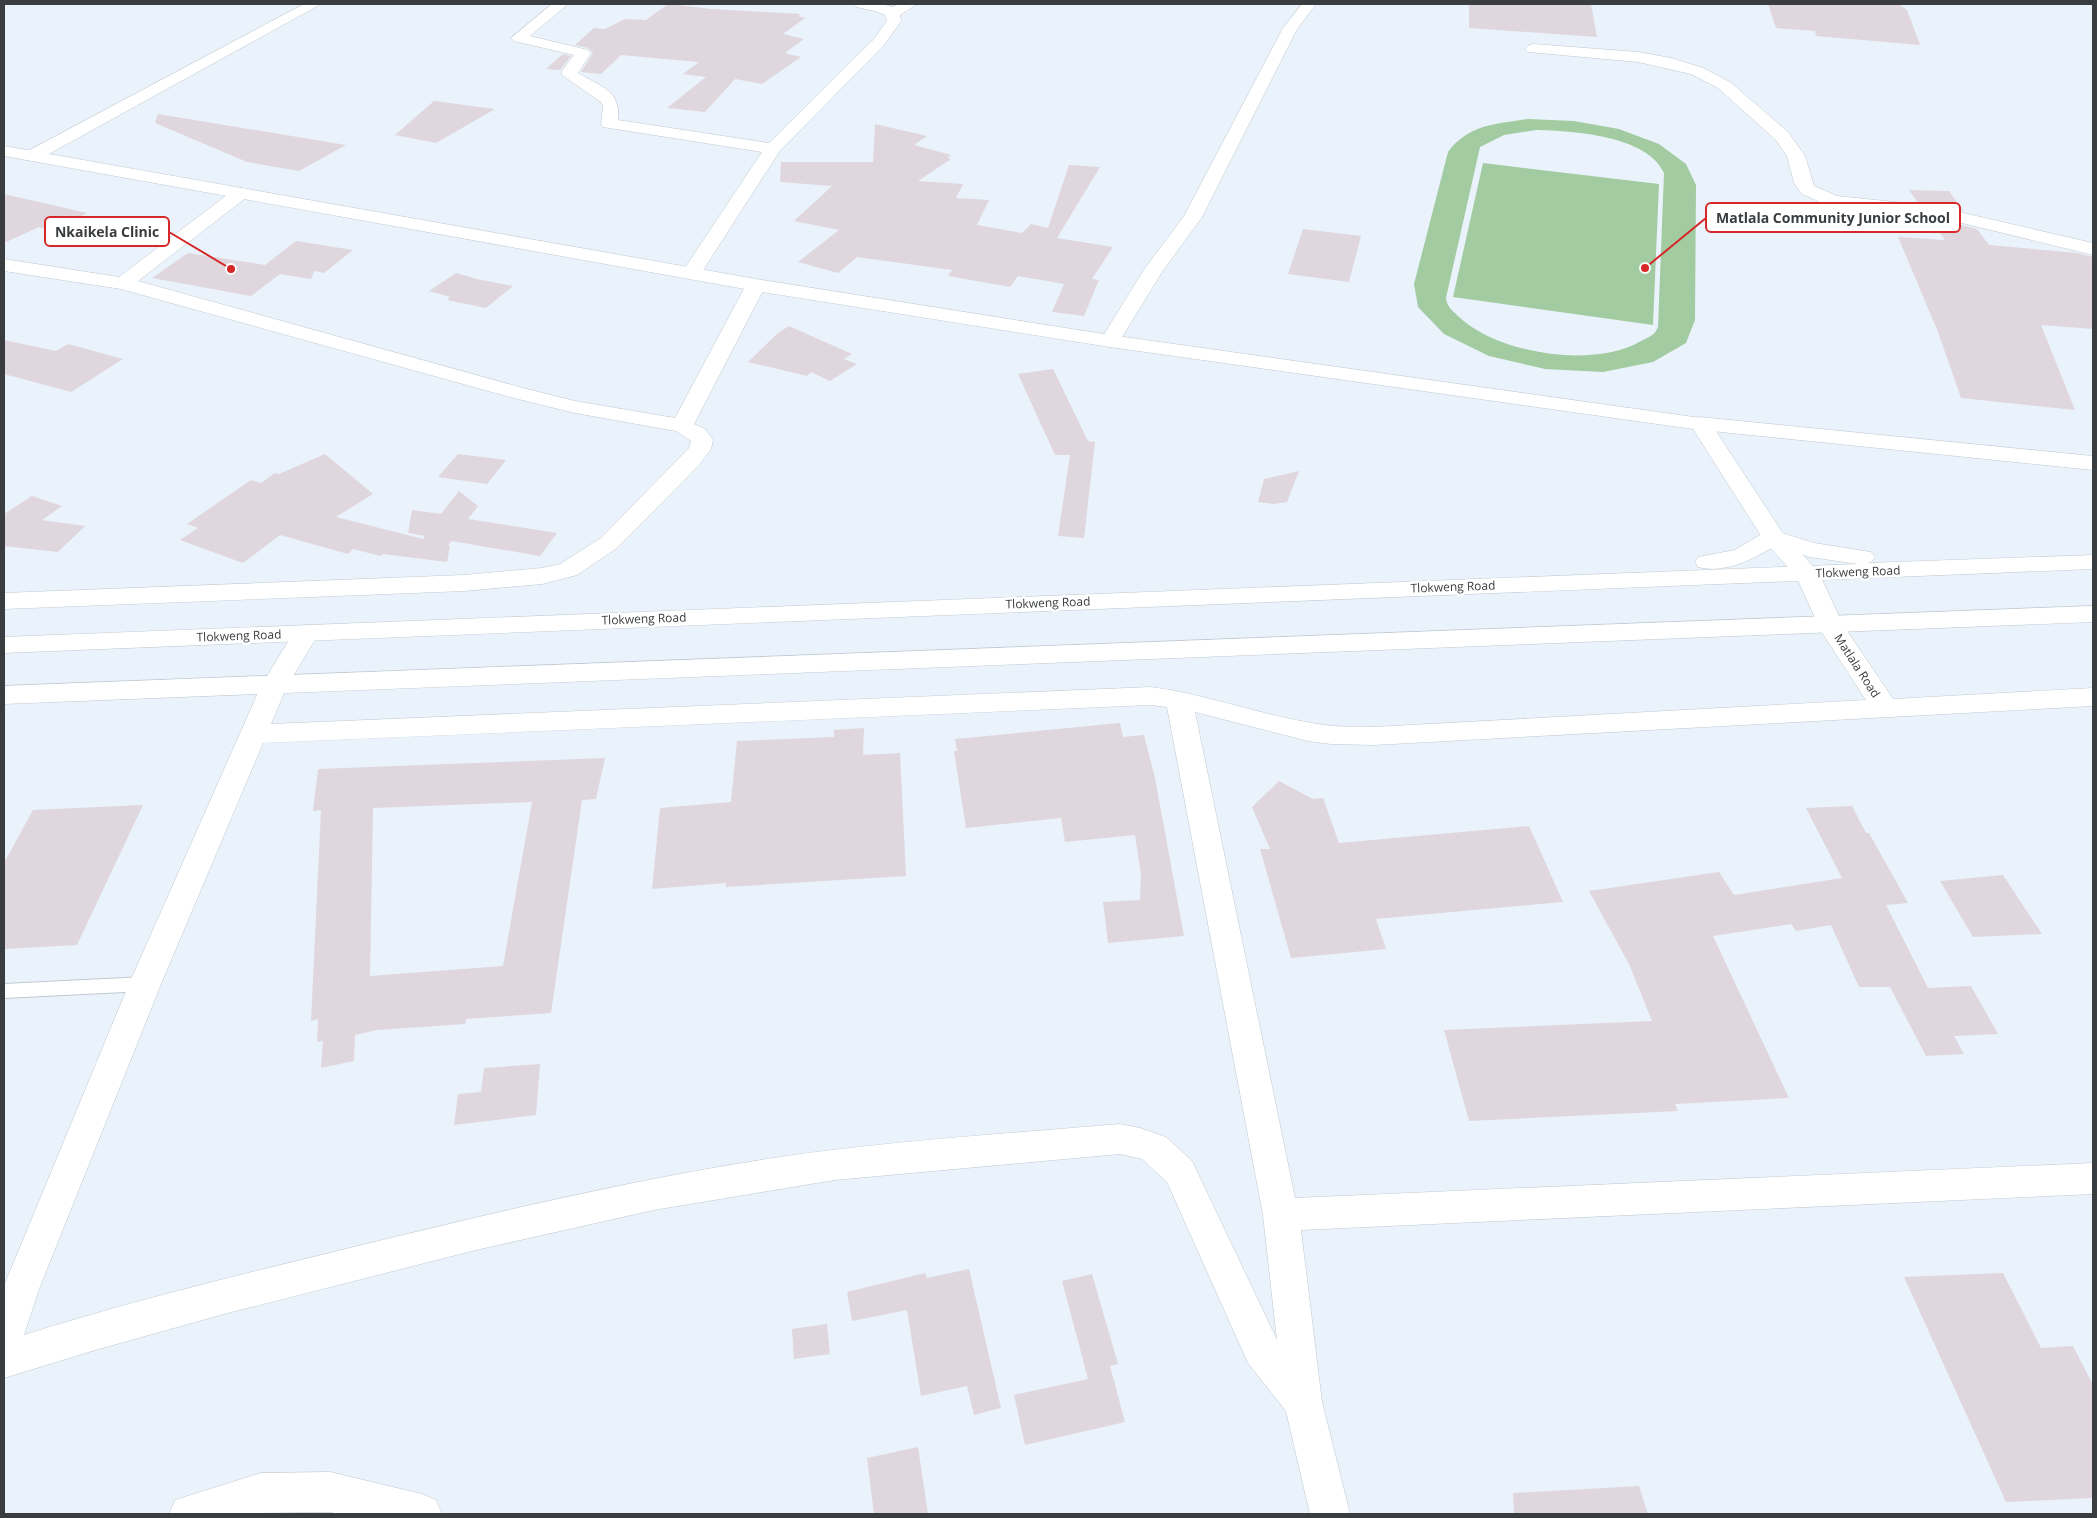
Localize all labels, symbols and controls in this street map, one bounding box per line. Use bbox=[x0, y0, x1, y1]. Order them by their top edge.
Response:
callout: Matlala Community Junior School bbox=[1706, 203, 1960, 232]
text: Matlala Community Junior School bbox=[1716, 208, 1950, 227]
callout: Nkaikela Clinic bbox=[45, 217, 169, 246]
text: Nkaikela Clinic bbox=[55, 222, 159, 241]
street label: Tlokweng Road bbox=[1815, 562, 1901, 581]
street label: Tlokweng Road bbox=[1410, 577, 1496, 596]
street label: Tlokweng Road bbox=[1005, 593, 1091, 612]
street label: Tlokweng Road bbox=[601, 609, 687, 628]
street label: Tlokweng Road bbox=[196, 626, 282, 645]
street label: Matlala Road bbox=[1830, 631, 1884, 701]

